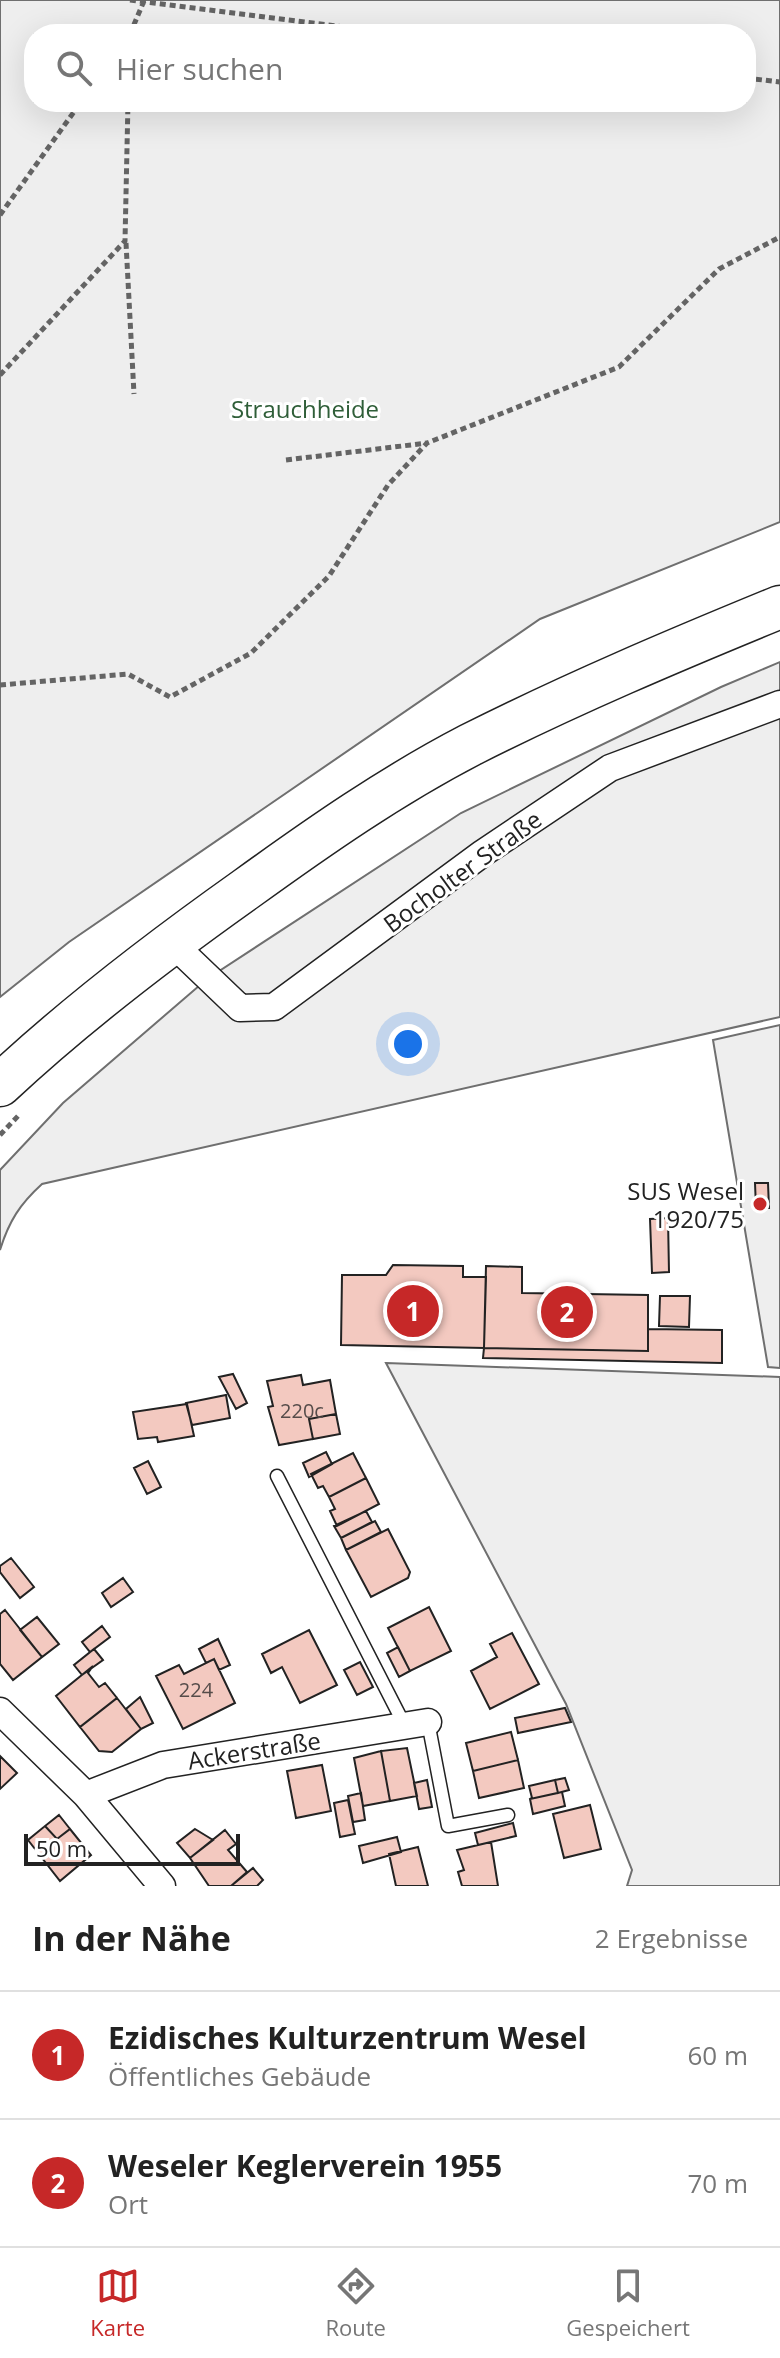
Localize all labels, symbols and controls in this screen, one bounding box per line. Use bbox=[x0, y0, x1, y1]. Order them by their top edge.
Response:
search box bbox=[24, 24, 756, 112]
icon: search bbox=[52, 46, 96, 90]
text: Hier suchen bbox=[116, 48, 283, 89]
park label: Strauchheide bbox=[231, 392, 379, 425]
street label: Bocholter Straße bbox=[376, 802, 548, 940]
your location bbox=[388, 1024, 428, 1064]
place label: SUS Wesel 1920/75 bbox=[627, 1174, 744, 1235]
marker: SUS Wesel 1920/75 bbox=[751, 1195, 769, 1213]
pin: 1 bbox=[387, 1281, 439, 1341]
pin: 2 bbox=[541, 1282, 593, 1342]
house number: 220c bbox=[280, 1397, 324, 1424]
house number: 224 bbox=[179, 1676, 214, 1703]
street label: Ackerstraße bbox=[185, 1723, 323, 1777]
scale bar bbox=[24, 1830, 240, 1866]
text: 50 m bbox=[36, 1833, 87, 1863]
text: In der Nähe bbox=[32, 1915, 231, 1961]
text: 2 Ergebnisse bbox=[595, 1920, 748, 1956]
text: Ezidisches Kulturzentrum Wesel bbox=[108, 2017, 587, 2058]
text: 1 bbox=[51, 2037, 65, 2073]
text: 60 m bbox=[687, 2037, 748, 2073]
text: Öffentliches Gebäude bbox=[108, 2058, 371, 2094]
text: Weseler Keglerverein 1955 bbox=[108, 2145, 502, 2186]
text: 2 bbox=[51, 2165, 65, 2201]
text: 70 m bbox=[687, 2165, 748, 2201]
text: Ort bbox=[108, 2186, 148, 2222]
tab: Karte bbox=[90, 2264, 145, 2342]
tab: Route bbox=[325, 2264, 386, 2342]
tab: Gespeichert bbox=[566, 2264, 690, 2342]

